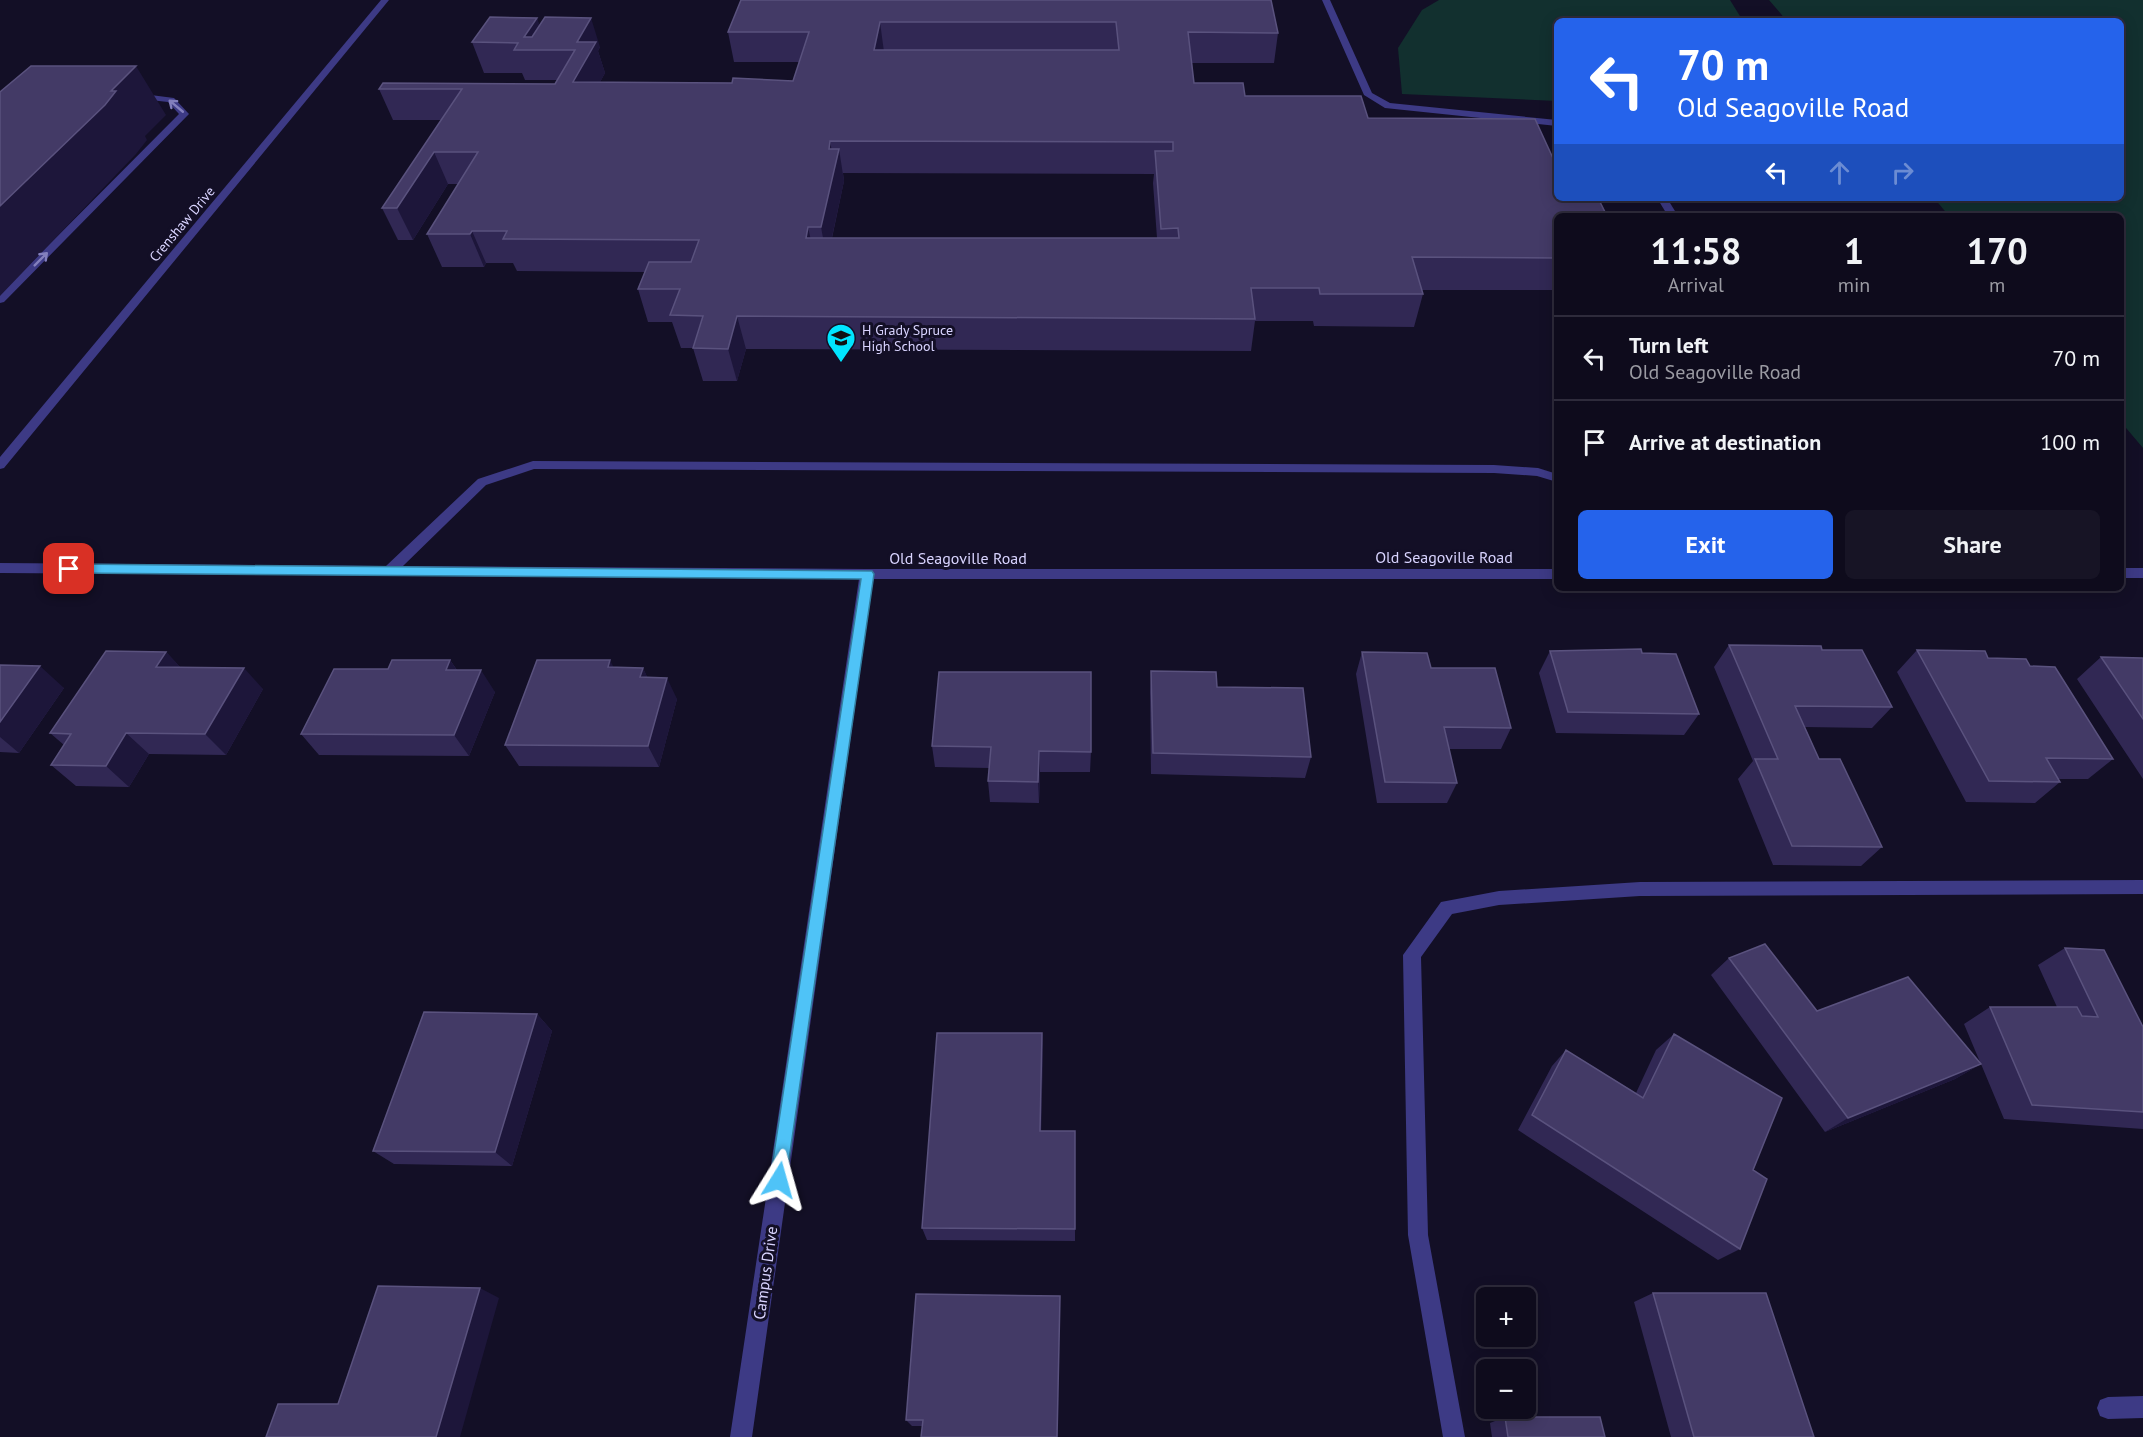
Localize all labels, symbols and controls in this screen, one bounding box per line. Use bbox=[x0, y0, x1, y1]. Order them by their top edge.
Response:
text: 70 m bbox=[1677, 37, 1769, 92]
icon: left bbox=[1578, 42, 1656, 120]
text: Old Seagoville Road bbox=[1677, 90, 1909, 124]
one-way arrow bbox=[168, 99, 184, 113]
icon: left bbox=[1760, 156, 1793, 189]
icon: ahead bbox=[1823, 156, 1856, 189]
icon: right bbox=[1886, 156, 1919, 189]
street label: Crenshaw Drive bbox=[145, 183, 219, 265]
text: 11:58 bbox=[1650, 227, 1742, 274]
text: 1 bbox=[1844, 227, 1864, 274]
text: 170 bbox=[1967, 227, 2028, 274]
one-way arrow bbox=[34, 251, 49, 266]
text: Arrival bbox=[1668, 272, 1724, 298]
text: min bbox=[1838, 272, 1870, 298]
text: m bbox=[1989, 272, 2005, 298]
place label: H Grady Spruce High School bbox=[862, 321, 953, 355]
school or university icon: H Grady Spruce High School bbox=[825, 322, 857, 364]
text: Turn left bbox=[1629, 331, 1709, 359]
icon: left bbox=[1578, 342, 1611, 375]
text: 70 m bbox=[2052, 344, 2100, 372]
text: Old Seagoville Road bbox=[1629, 359, 1801, 385]
icon: arrive bbox=[1578, 426, 1611, 459]
text: Arrive at destination bbox=[1629, 428, 1821, 456]
text: 100 m bbox=[2040, 428, 2100, 456]
button: Exit bbox=[1578, 510, 1833, 579]
button: Share bbox=[1845, 510, 2100, 579]
pin bbox=[43, 543, 94, 594]
street label: Old Seagoville Road bbox=[1375, 547, 1513, 567]
street label: Old Seagoville Road bbox=[889, 548, 1027, 568]
icon: arrive bbox=[52, 552, 85, 585]
position arrow bbox=[747, 1148, 811, 1212]
street label: Campus Drive bbox=[749, 1225, 781, 1321]
map controls bbox=[1476, 1287, 1536, 1419]
button: + bbox=[1476, 1287, 1536, 1347]
button: − bbox=[1476, 1359, 1536, 1419]

